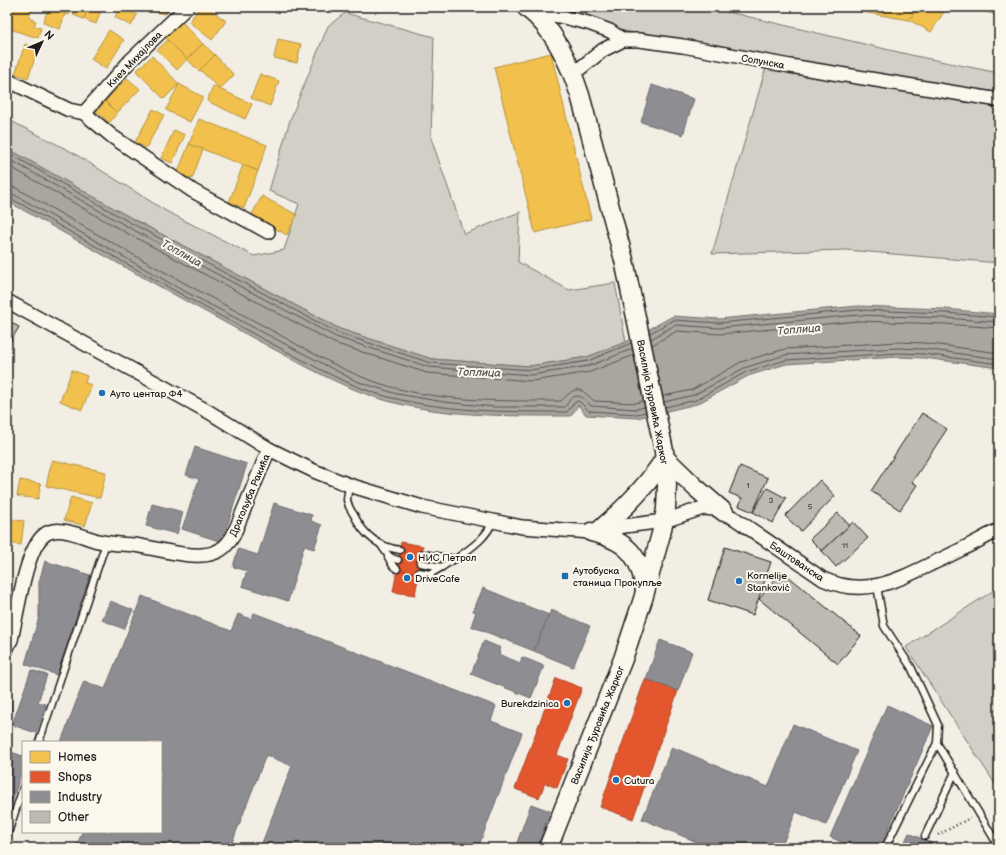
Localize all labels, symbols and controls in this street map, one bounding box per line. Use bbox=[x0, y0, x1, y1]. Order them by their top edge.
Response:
north arrow bbox=[22, 22, 62, 62]
text: N bbox=[41, 28, 56, 43]
street label: Кнез Михајлова bbox=[105, 29, 165, 90]
street label: Солунска bbox=[740, 52, 786, 72]
water label: Топлица bbox=[159, 237, 205, 270]
water label: Топлица bbox=[777, 321, 822, 338]
street label: Василија Ђуровића Жарког bbox=[634, 339, 670, 466]
water label: Топлица bbox=[457, 365, 502, 380]
marker: Ауто центар Ф4 bbox=[97, 388, 107, 398]
place label: Ауто центар Ф4 bbox=[109, 388, 183, 400]
street label: Драгољуба Ракића bbox=[227, 452, 273, 538]
house number: 1 bbox=[746, 481, 750, 490]
house number: 3 bbox=[769, 496, 774, 505]
house number: 5 bbox=[808, 502, 813, 511]
street label: Баштованска bbox=[767, 539, 826, 584]
house number: 11 bbox=[842, 541, 848, 550]
marker: НИС Петрол bbox=[405, 552, 415, 562]
place label: НИС Петрол bbox=[418, 552, 477, 564]
place label: Аутобуска станица Прокупље bbox=[572, 565, 662, 589]
place label: Kornelije Stanković bbox=[747, 570, 791, 594]
marker: Аутобуска станица Прокупље bbox=[560, 571, 570, 581]
marker: DriveCafe bbox=[402, 573, 412, 583]
place label: DriveCafe bbox=[415, 573, 460, 585]
marker: Kornelije Stanković bbox=[734, 576, 744, 586]
street label: Василија Ђуровића Жарког bbox=[569, 664, 627, 786]
place label: Burekdzinica bbox=[501, 698, 559, 710]
marker: Burekdzinica bbox=[562, 698, 572, 708]
legend bbox=[22, 741, 162, 833]
text: Homes bbox=[58, 750, 97, 765]
text: Shops bbox=[58, 770, 92, 785]
marker: Cutura bbox=[611, 775, 621, 785]
place label: Cutura bbox=[624, 775, 655, 787]
text: Industry bbox=[58, 790, 103, 805]
text: Other bbox=[58, 810, 90, 825]

